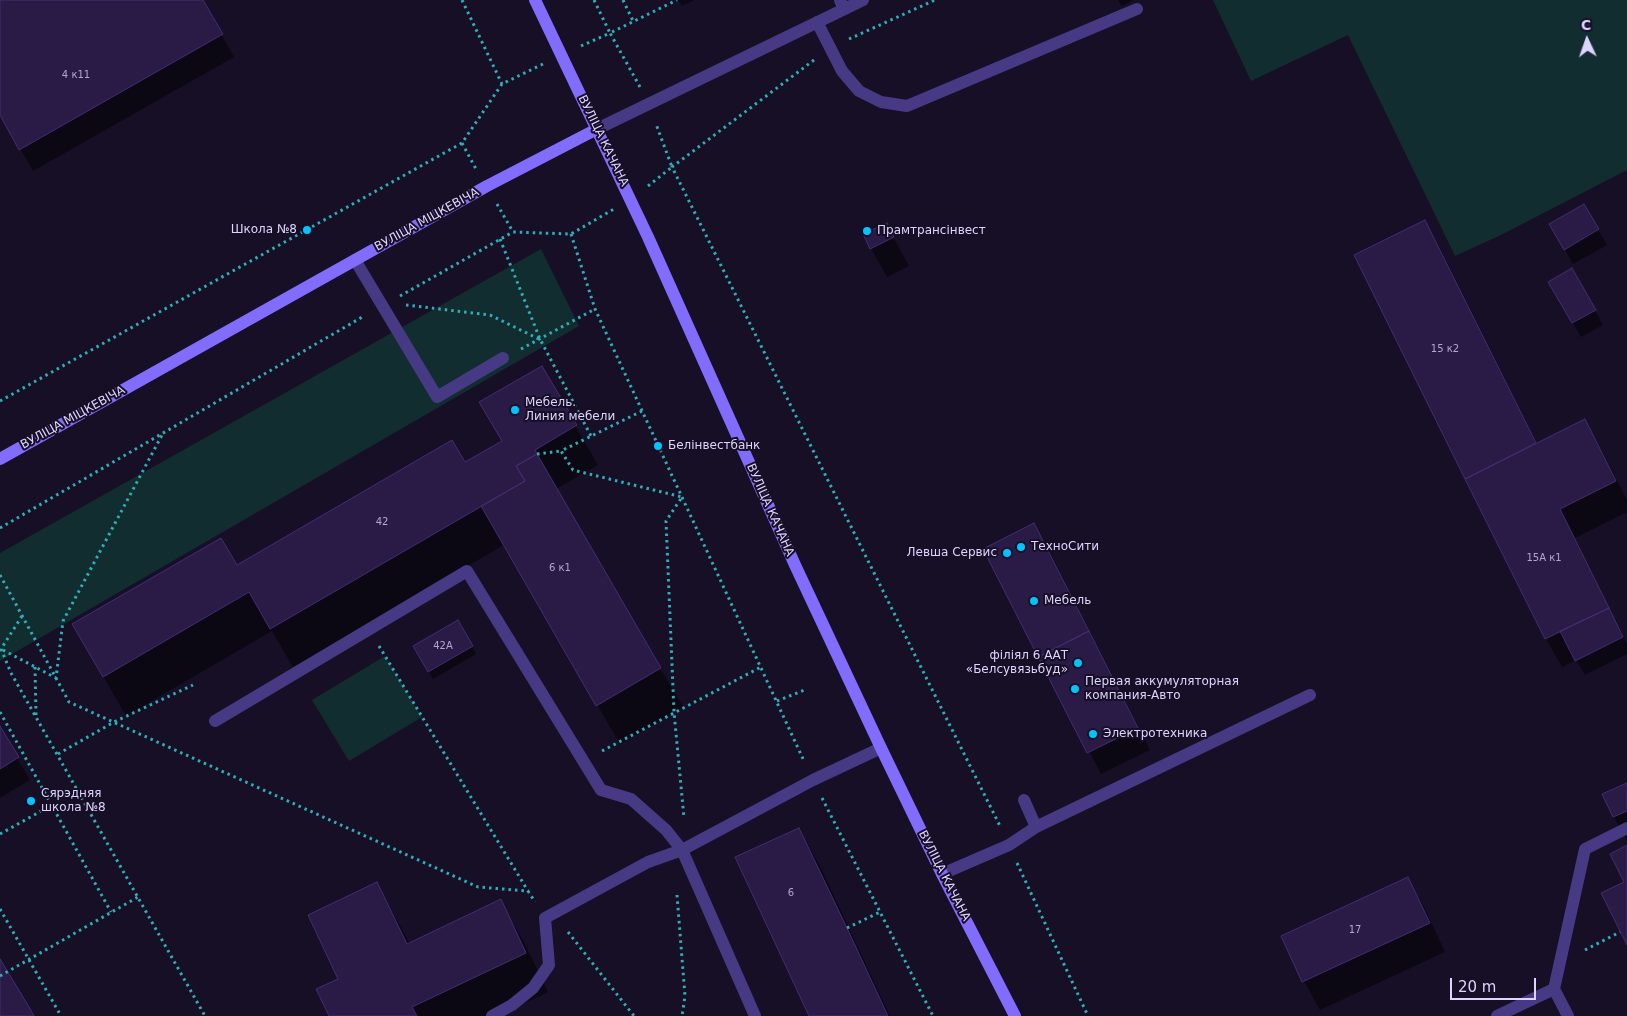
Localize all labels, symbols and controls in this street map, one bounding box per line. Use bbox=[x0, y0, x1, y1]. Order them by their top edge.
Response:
north arrow bbox=[1562, 15, 1612, 65]
text: С bbox=[1581, 17, 1592, 33]
house number: 4 к11 bbox=[62, 69, 90, 81]
street label: ВУЛІЦА КАЧАНА bbox=[575, 93, 631, 189]
street label: ВУЛІЦА МІЦКЕВІЧА bbox=[372, 185, 482, 255]
place label: Школа №8 bbox=[231, 223, 297, 237]
marker: Школа №8 bbox=[301, 224, 313, 236]
place label: Прамтрансінвест bbox=[877, 224, 986, 238]
marker: Прамтрансінвест bbox=[861, 225, 873, 237]
house number: 15 к2 bbox=[1431, 343, 1459, 355]
street label: ВУЛІЦА МІЦКЕВІЧА bbox=[18, 383, 128, 453]
place label: Мебель. Линия мебели bbox=[525, 396, 615, 424]
marker: Мебель. Линия мебели bbox=[509, 404, 521, 416]
place label: Белінвестбанк bbox=[668, 439, 760, 453]
marker: Белінвестбанк bbox=[652, 440, 664, 452]
street label: ВУЛІЦА КАЧАНА bbox=[743, 461, 797, 559]
house number: 42 bbox=[376, 516, 388, 528]
place label: ТехноСити bbox=[1031, 540, 1099, 554]
marker: ТехноСити bbox=[1015, 541, 1027, 553]
place label: Левша Сервис bbox=[907, 546, 997, 560]
marker: Левша Сервис bbox=[1001, 547, 1013, 559]
house number: 15А к1 bbox=[1526, 552, 1562, 564]
house number: 6 к1 bbox=[549, 562, 571, 574]
place label: Мебель bbox=[1044, 594, 1091, 608]
marker: Мебель bbox=[1028, 595, 1040, 607]
house number: 42А bbox=[433, 640, 453, 652]
place label: філіял 6 ААТ «Белсувязьбуд» bbox=[966, 649, 1068, 677]
marker: філіял 6 ААТ «Белсувязьбуд» bbox=[1072, 657, 1084, 669]
place label: Первая аккумуляторная компания-Авто bbox=[1085, 675, 1239, 703]
marker: Первая аккумуляторная компания-Авто bbox=[1069, 683, 1081, 695]
place label: Электротехника bbox=[1103, 727, 1207, 741]
marker: Электротехника bbox=[1087, 728, 1099, 740]
place label: Сярэдняя школа №8 bbox=[41, 787, 106, 815]
marker: Сярэдняя школа №8 bbox=[25, 795, 37, 807]
street label: ВУЛІЦА КАЧАНА bbox=[915, 828, 973, 924]
house number: 6 bbox=[788, 887, 794, 899]
house number: 17 bbox=[1349, 924, 1361, 936]
scale bar bbox=[1452, 968, 1538, 1000]
text: 20 m bbox=[1458, 978, 1496, 996]

